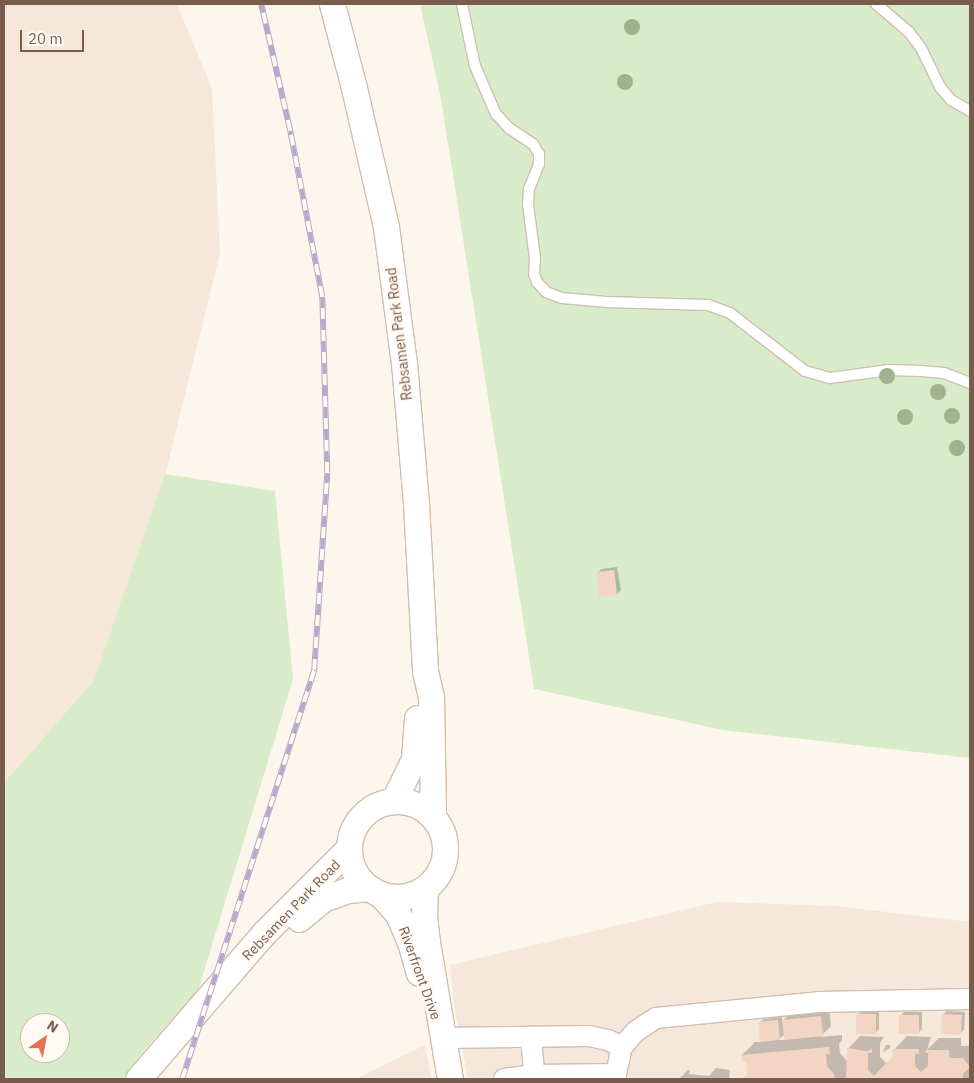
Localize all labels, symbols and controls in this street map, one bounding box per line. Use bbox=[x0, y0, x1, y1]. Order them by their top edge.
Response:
scale bar bbox=[22, 20, 86, 52]
text: 20 m bbox=[28, 29, 63, 48]
street label: Rebsamen Park Road bbox=[383, 267, 415, 401]
street label: Rebsamen Park Road bbox=[238, 856, 344, 964]
street label: Riverfront Drive bbox=[395, 924, 445, 1022]
north arrow bbox=[20, 1013, 70, 1063]
text: N bbox=[43, 1016, 62, 1037]

